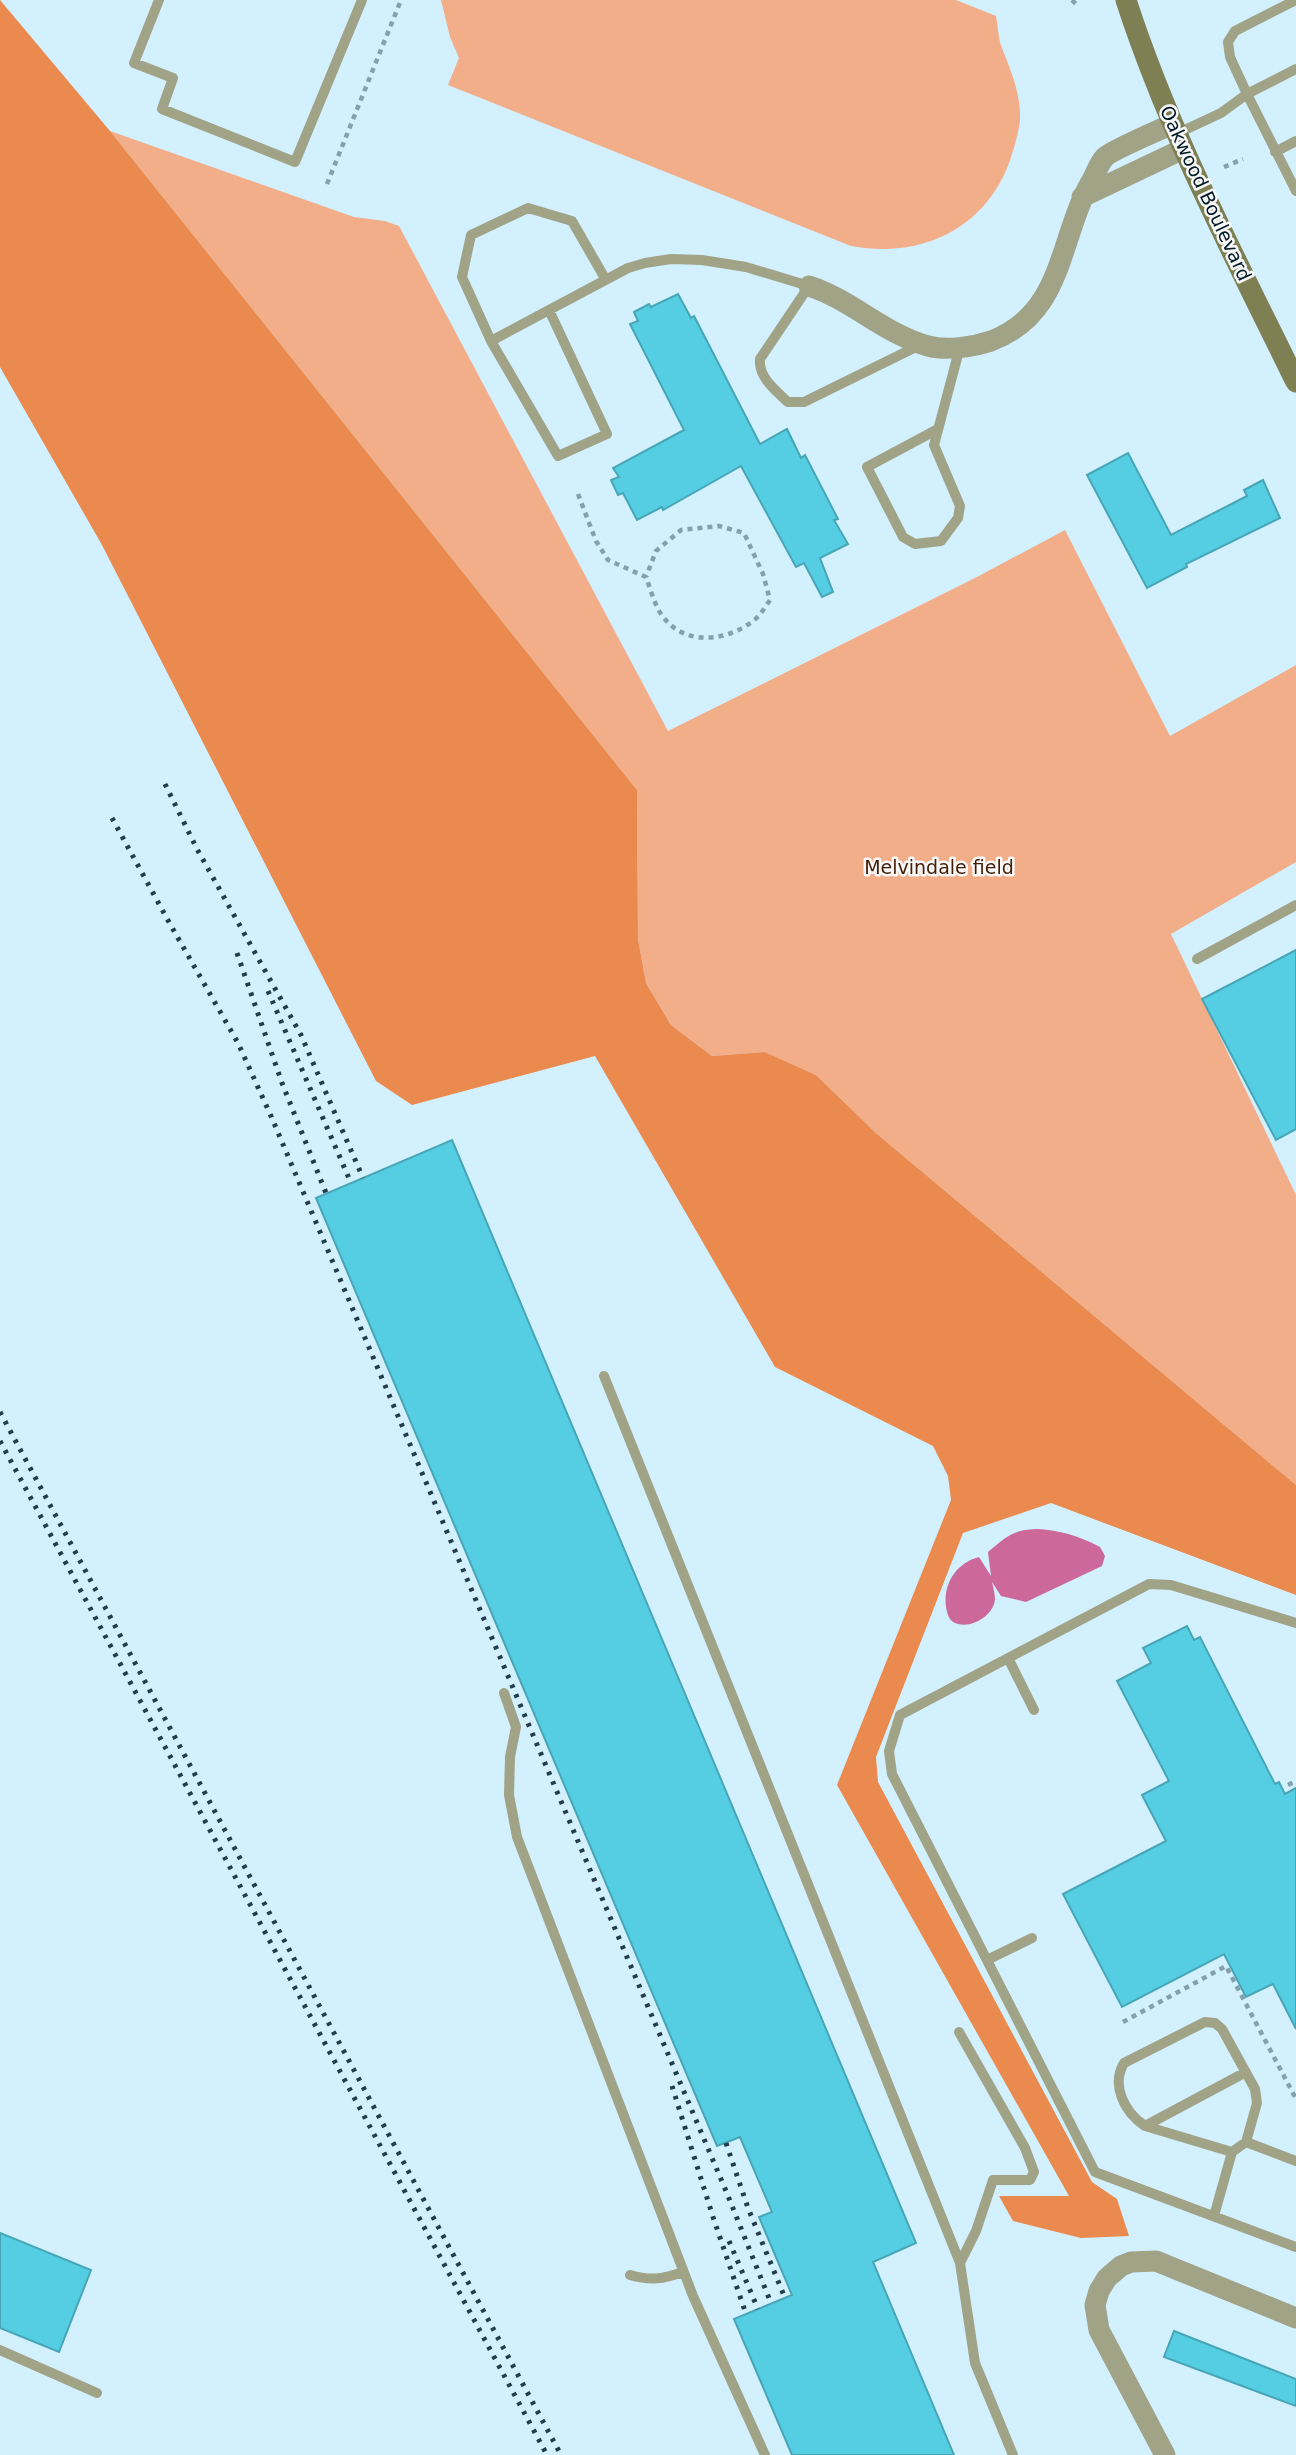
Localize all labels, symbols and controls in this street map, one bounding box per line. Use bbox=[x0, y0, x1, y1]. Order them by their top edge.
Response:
street label: Oakwood Boulevard bbox=[1156, 102, 1256, 284]
park label: Melvindale field bbox=[864, 856, 1014, 878]

